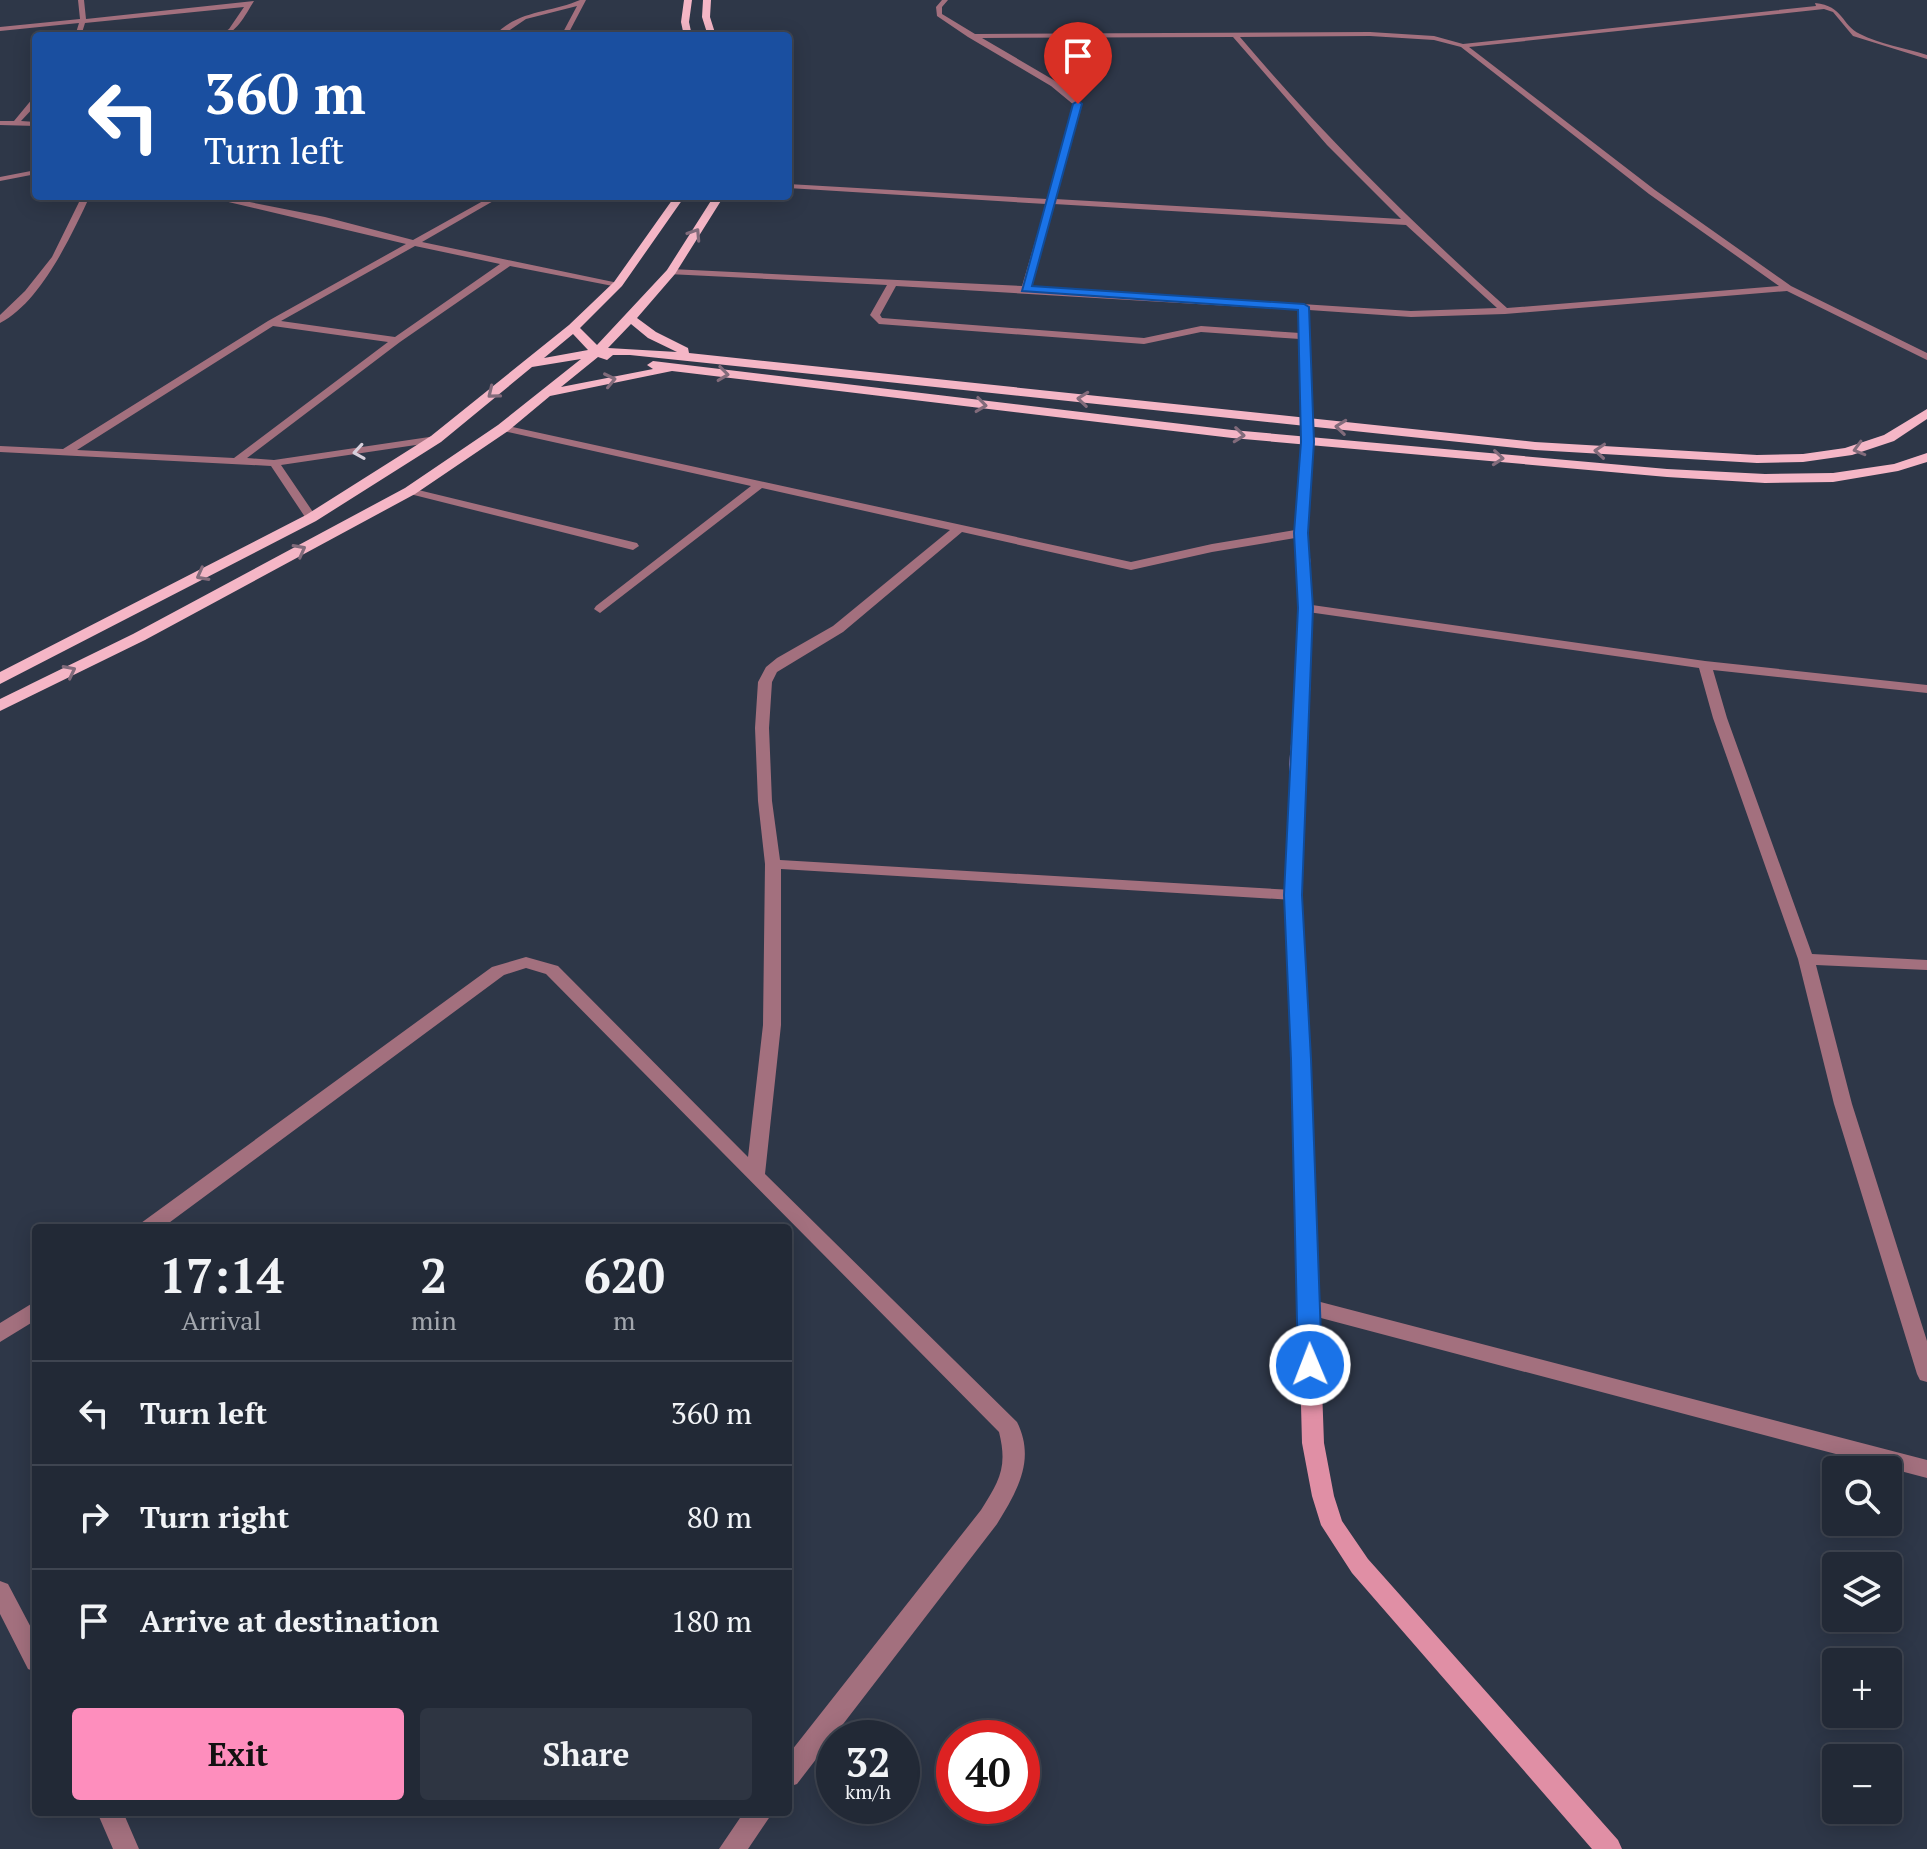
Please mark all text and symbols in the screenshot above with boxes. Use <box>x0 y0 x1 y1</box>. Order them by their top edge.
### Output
pin <box>1044 22 1112 104</box>
icon: arrive <box>1056 34 1100 78</box>
text: 360 m <box>204 56 366 130</box>
icon: left <box>72 64 176 168</box>
text: Turn left <box>204 127 344 174</box>
one-way arrow <box>685 228 700 243</box>
one-way arrow <box>716 365 730 382</box>
one-way arrow <box>603 372 617 389</box>
one-way arrow <box>487 384 502 398</box>
one-way arrow <box>1076 390 1089 407</box>
one-way arrow <box>975 396 988 413</box>
one-way arrow <box>1334 418 1347 435</box>
one-way arrow <box>1233 426 1246 443</box>
one-way arrow <box>1852 440 1866 456</box>
one-way arrow <box>352 443 365 460</box>
one-way arrow <box>1593 443 1606 460</box>
one-way arrow <box>1492 450 1505 467</box>
one-way arrow <box>291 545 306 560</box>
one-way arrow <box>196 566 210 581</box>
one-way arrow <box>61 666 76 681</box>
text: 17:14 <box>159 1243 284 1307</box>
text: 2 <box>420 1243 447 1307</box>
text: 620 <box>584 1243 665 1307</box>
text: Arrival <box>182 1303 261 1337</box>
text: min <box>411 1303 457 1337</box>
text: m <box>613 1303 636 1337</box>
position arrow <box>1268 1323 1352 1407</box>
icon: left <box>72 1391 116 1435</box>
text: Turn left <box>140 1393 267 1433</box>
text: 360 m <box>671 1393 752 1433</box>
map controls <box>1822 1456 1902 1824</box>
button: search <box>1822 1456 1902 1536</box>
icon: right <box>72 1495 116 1539</box>
text: Turn right <box>140 1497 289 1537</box>
text: 80 m <box>687 1497 752 1537</box>
button: layers <box>1822 1552 1902 1632</box>
icon: arrive <box>72 1599 116 1643</box>
text: Arrive at destination <box>140 1601 439 1641</box>
text: 180 m <box>671 1601 752 1641</box>
button: + <box>1822 1648 1902 1728</box>
button: Exit <box>72 1708 404 1800</box>
button: Share <box>420 1708 752 1800</box>
speed limit sign: 40 <box>936 1720 1040 1824</box>
text: 32 <box>845 1735 891 1788</box>
button: − <box>1822 1744 1902 1824</box>
text: km/h <box>845 1778 891 1805</box>

